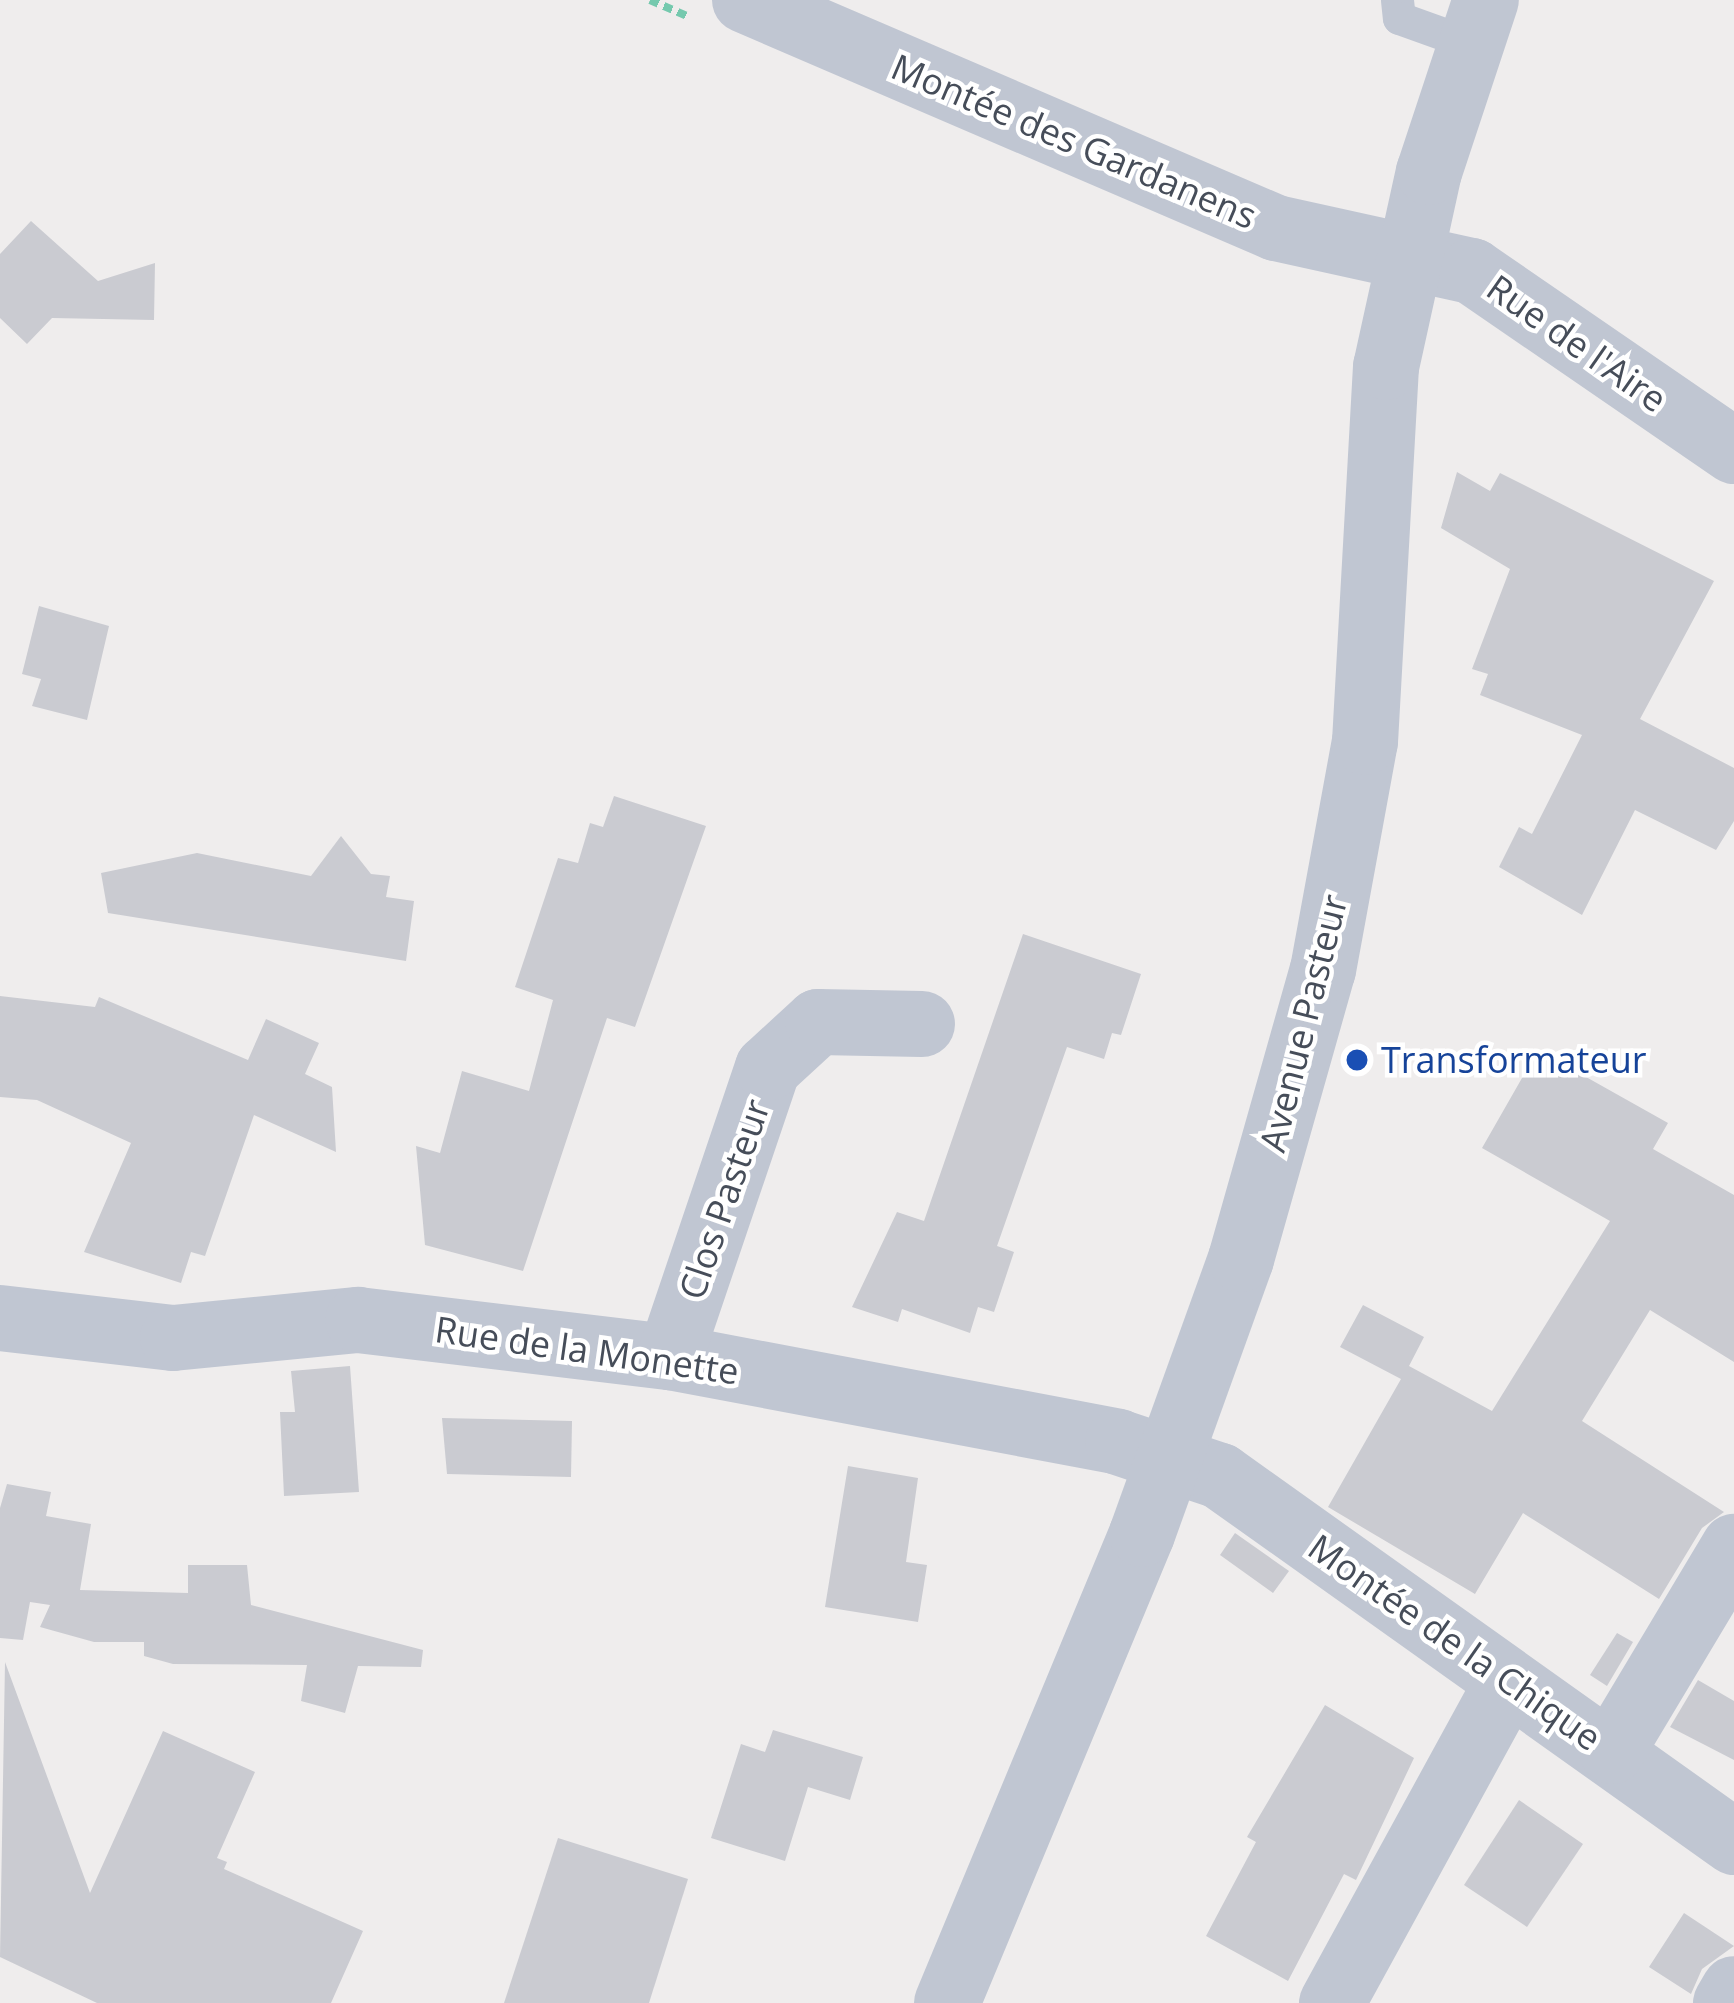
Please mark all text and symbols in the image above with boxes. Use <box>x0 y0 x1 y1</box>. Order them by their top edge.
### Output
street label: Montée des Gardanens <box>885 45 1263 237</box>
street label: Rue de l'Aire <box>1479 265 1675 421</box>
street label: Avenue Pasteur <box>1250 890 1356 1156</box>
place label: Transformateur <box>1381 1038 1646 1082</box>
marker: Transformateur <box>1344 1047 1370 1073</box>
street label: Clos Pasteur <box>670 1093 778 1305</box>
street label: Rue de la Monette <box>432 1307 742 1393</box>
street label: Montée de la Chique <box>1301 1525 1609 1759</box>

